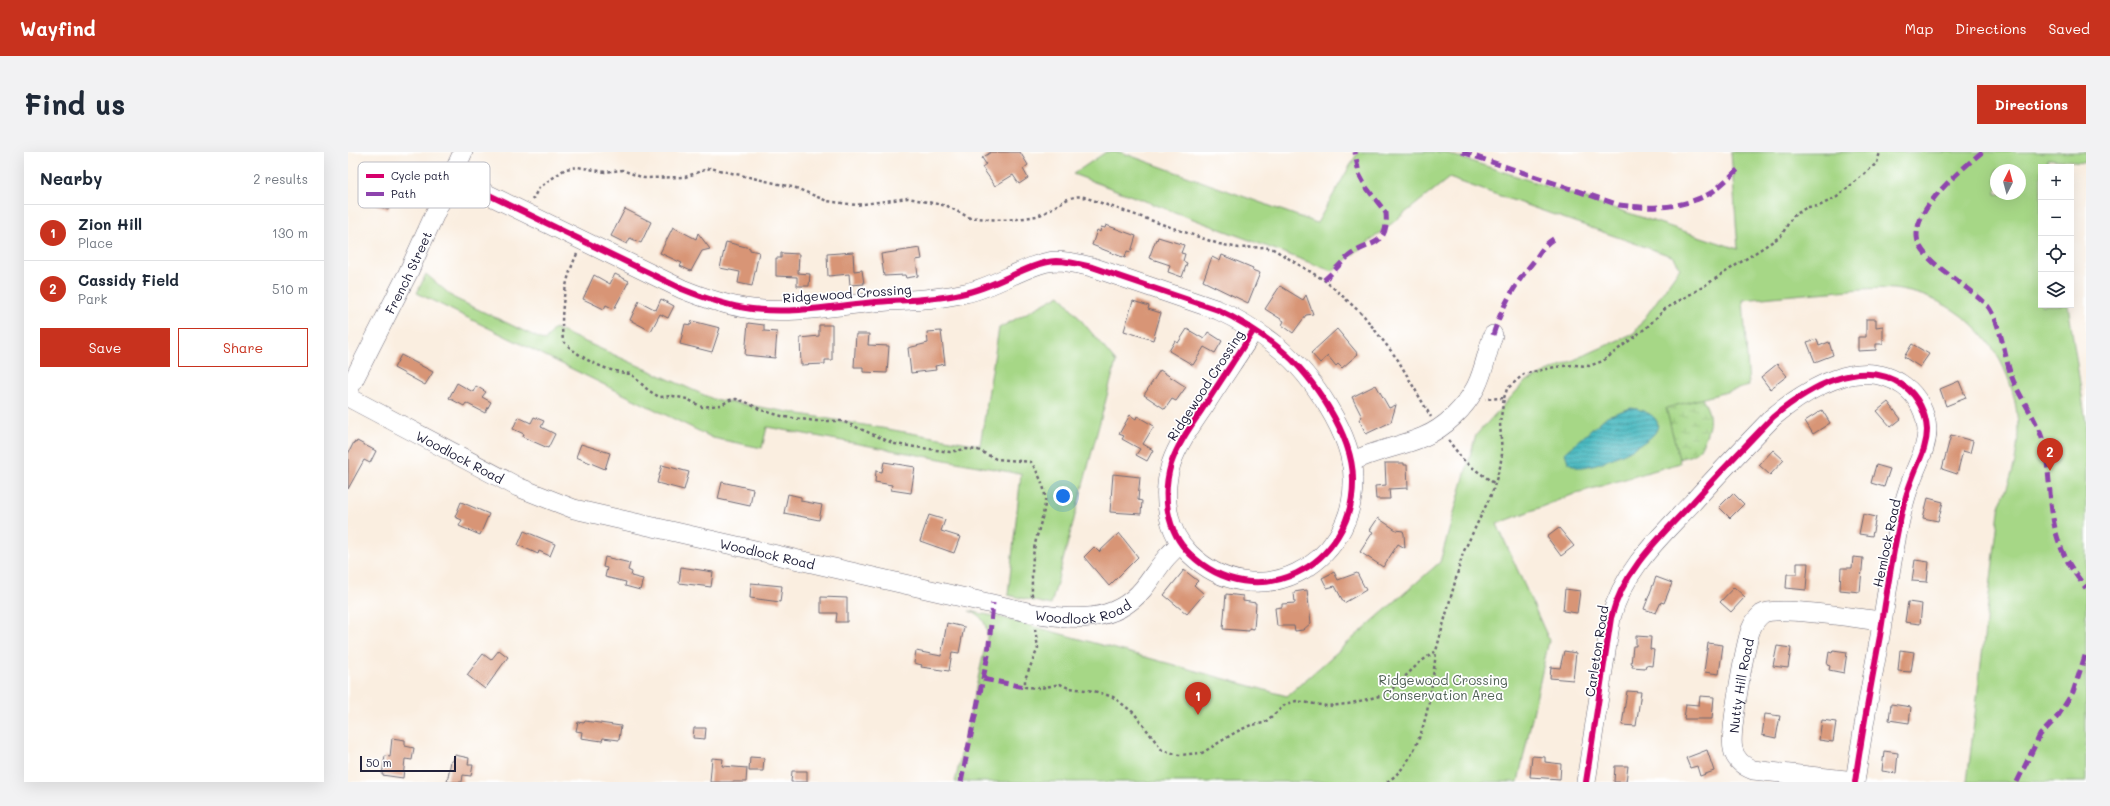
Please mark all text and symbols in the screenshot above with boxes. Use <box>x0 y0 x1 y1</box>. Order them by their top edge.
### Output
text: Wayfind <box>20 16 96 41</box>
text: Map <box>1905 19 1933 38</box>
text: Directions <box>1955 19 2026 38</box>
text: Saved <box>2048 19 2090 38</box>
button: Directions <box>1977 85 2086 124</box>
text: Find us <box>24 86 125 122</box>
legend <box>358 162 490 208</box>
north arrow <box>1990 164 2026 200</box>
map controls <box>2038 164 2074 308</box>
button: + <box>2038 164 2074 200</box>
text: Nearby <box>40 167 102 189</box>
text: Cycle path <box>391 168 449 183</box>
text: 2 results <box>253 170 308 187</box>
text: Path <box>391 186 416 201</box>
button: − <box>2038 200 2074 236</box>
text: Zion Hill <box>78 214 142 234</box>
text: 1 <box>50 224 56 241</box>
text: 130 m <box>272 224 308 241</box>
street label: French Street <box>380 228 435 316</box>
text: Place <box>78 234 113 251</box>
button: locate <box>2038 236 2074 272</box>
text: Cassidy Field <box>78 270 179 290</box>
button: layers <box>2038 272 2074 308</box>
text: 2 <box>49 280 57 297</box>
text: 510 m <box>272 280 308 297</box>
street label: Ridgewood Crossing <box>782 280 912 306</box>
text: Park <box>78 290 107 307</box>
street label: Ridgewood Crossing <box>1163 326 1247 444</box>
button: Save <box>40 328 170 367</box>
button: Share <box>178 328 308 367</box>
street label: Woodlock Road <box>413 426 507 487</box>
pin: 2 <box>2037 438 2063 471</box>
your location <box>1053 486 1073 506</box>
street label: Hemlock Road <box>1868 497 1904 589</box>
street label: Woodlock Road <box>718 534 817 572</box>
street label: Woodlock Road <box>1034 595 1134 626</box>
street label: Carleton Road <box>1580 604 1612 698</box>
street label: Nutty Hill Road <box>1724 636 1757 734</box>
park label: Ridgewood Crossing Conservation Area <box>1379 671 1507 703</box>
pin: 1 <box>1185 682 1211 715</box>
scale bar <box>360 754 456 773</box>
text: 50 m <box>366 755 392 770</box>

